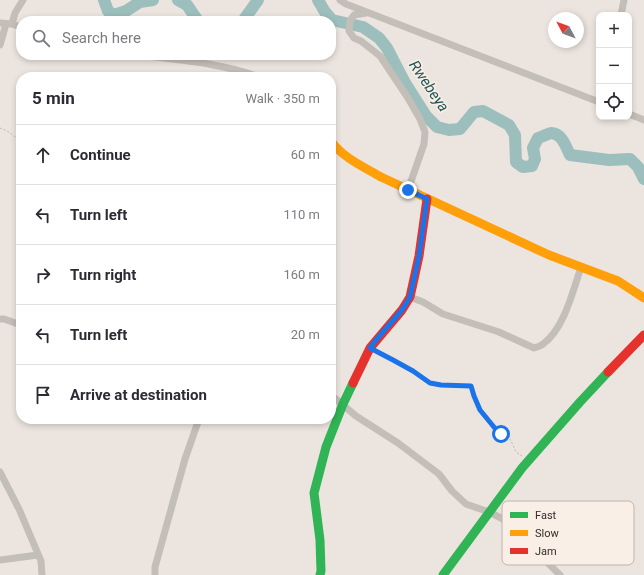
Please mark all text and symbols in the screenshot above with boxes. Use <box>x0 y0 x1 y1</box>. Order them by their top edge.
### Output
north arrow <box>548 12 584 48</box>
map controls <box>596 12 632 120</box>
button: + <box>596 12 632 48</box>
search box <box>16 16 336 60</box>
icon: search <box>30 27 52 49</box>
text: Search here <box>62 29 141 47</box>
button: − <box>596 48 632 84</box>
water label: Rwebeya <box>405 57 453 115</box>
button: locate <box>596 84 632 120</box>
text: 5 min <box>32 88 75 108</box>
text: Walk · 350 m <box>245 91 320 106</box>
icon: ahead <box>32 144 54 166</box>
text: Continue <box>70 146 131 164</box>
text: 60 m <box>291 147 320 162</box>
route end <box>399 181 417 199</box>
icon: left <box>32 204 54 226</box>
text: Turn left <box>70 206 127 224</box>
text: 110 m <box>283 207 320 222</box>
icon: right <box>32 264 54 286</box>
text: Turn right <box>70 266 136 284</box>
text: 160 m <box>283 267 320 282</box>
icon: left <box>32 324 54 346</box>
text: Turn left <box>70 326 127 344</box>
text: 20 m <box>291 327 320 342</box>
icon: arrive <box>32 384 54 406</box>
text: Arrive at destination <box>70 386 207 404</box>
route start <box>492 425 510 443</box>
legend <box>502 501 634 565</box>
text: Fast <box>535 509 557 522</box>
text: Slow <box>535 527 559 540</box>
text: Jam <box>535 545 557 558</box>

